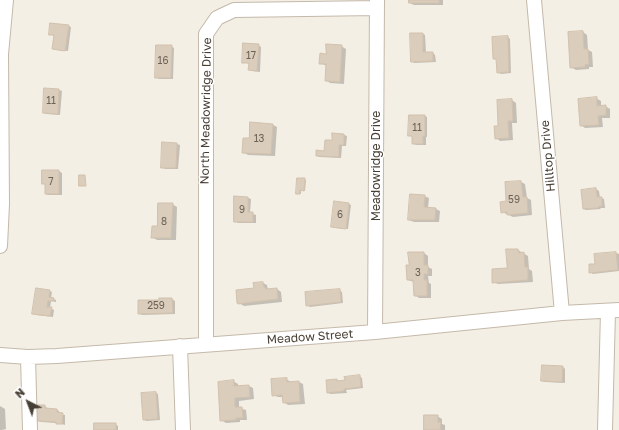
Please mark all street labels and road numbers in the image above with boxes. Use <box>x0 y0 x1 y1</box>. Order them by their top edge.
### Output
street label: North Meadowridge Drive <box>198 37 214 185</box>
street label: Meadowridge Drive <box>369 111 383 221</box>
street label: Hilltop Drive <box>538 120 558 192</box>
street label: Meadow Street <box>266 327 354 347</box>

